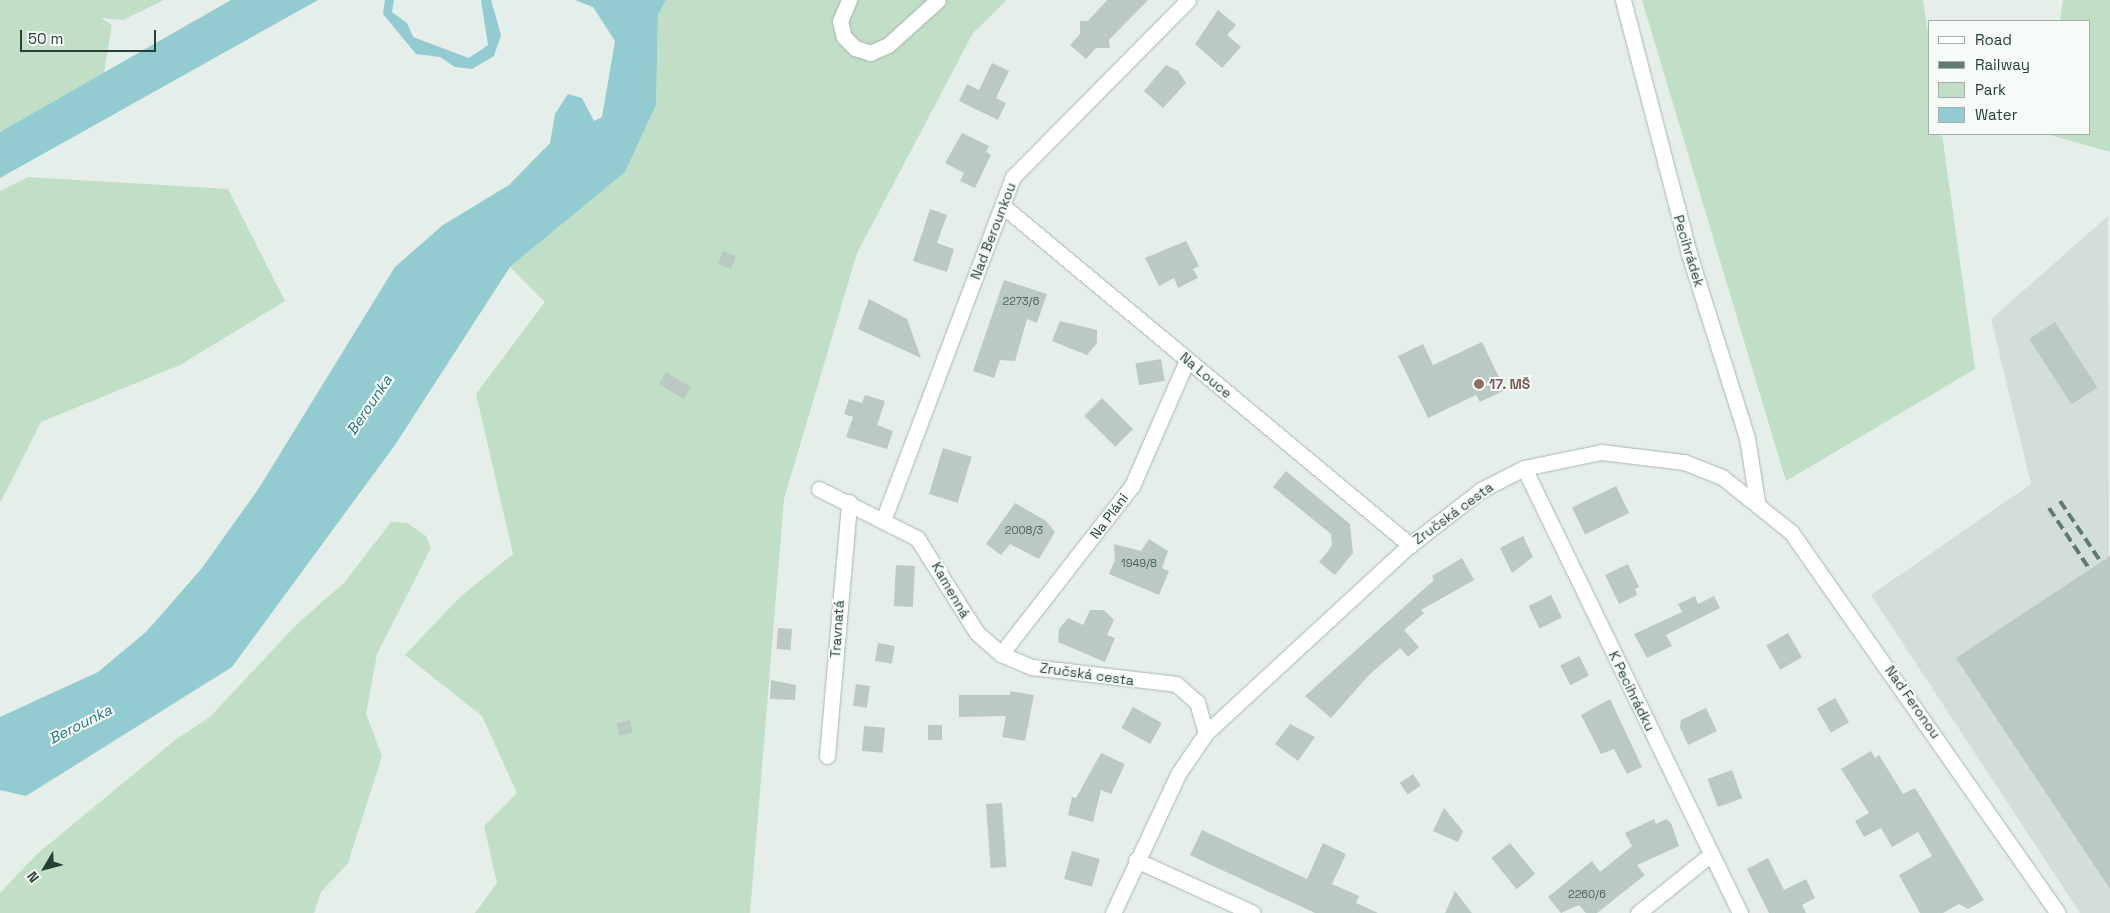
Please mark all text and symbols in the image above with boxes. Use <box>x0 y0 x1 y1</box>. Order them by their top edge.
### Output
scale bar <box>22 20 159 52</box>
legend <box>1928 20 2090 135</box>
text: 50 m <box>28 29 63 48</box>
text: Road <box>1975 30 2012 49</box>
text: Railway <box>1975 55 2030 74</box>
text: Park <box>1975 80 2006 99</box>
text: Water <box>1975 105 2017 124</box>
street label: Nad Berounkou <box>967 180 1019 282</box>
street label: Pecihrádek <box>1670 213 1708 289</box>
house number: 2273/6 <box>1003 294 1039 308</box>
street label: Na Louce <box>1177 349 1235 401</box>
water label: Berounka <box>342 372 396 438</box>
place label: 17. MŠ <box>1489 376 1531 392</box>
marker: 17. MŠ <box>1473 378 1485 390</box>
street label: Zručská cesta <box>1410 478 1496 548</box>
street label: Na Pláni <box>1086 490 1132 542</box>
house number: 2008/3 <box>1005 523 1043 537</box>
house number: 1949/8 <box>1121 556 1157 570</box>
street label: Kamenná <box>928 559 974 621</box>
street label: Travnatá <box>827 599 847 659</box>
street label: K Pecihrádku <box>1605 648 1659 734</box>
street label: Zručská cesta <box>1039 659 1135 689</box>
street label: Nad Feronou <box>1882 662 1944 742</box>
water label: Berounka <box>45 700 115 748</box>
north arrow <box>20 843 70 893</box>
text: N <box>23 868 43 886</box>
house number: 2260/6 <box>1568 887 1606 901</box>

